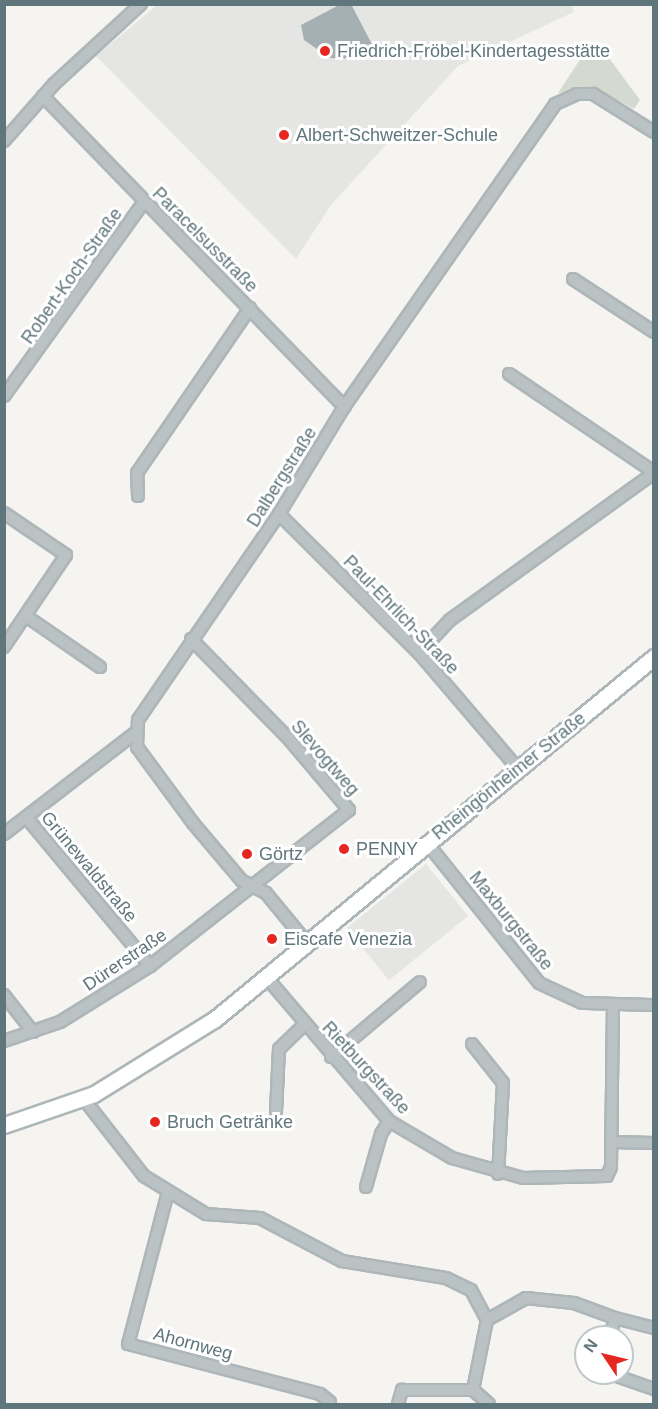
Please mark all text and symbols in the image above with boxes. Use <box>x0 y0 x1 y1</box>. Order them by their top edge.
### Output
place label: Friedrich-Fröbel-Kindertagesstätte <box>337 40 610 62</box>
marker: Friedrich-Fröbel-Kindertagesstätte <box>318 44 332 58</box>
place label: Albert-Schweitzer-Schule <box>296 124 498 146</box>
marker: Albert-Schweitzer-Schule <box>277 128 291 142</box>
street label: Paracelsusstraße <box>148 183 262 297</box>
street label: Robert-Koch-Straße <box>17 204 127 348</box>
street label: Dalbergstraße <box>243 423 321 531</box>
street label: Paul-Ehrlich-Straße <box>339 551 463 679</box>
street label: Rheingönheimer Straße <box>428 707 590 845</box>
street label: Slevogtweg <box>286 716 364 800</box>
street label: Grünewaldstraße <box>36 807 142 927</box>
place label: PENNY <box>356 838 418 860</box>
marker: PENNY <box>337 842 351 856</box>
place label: Görtz <box>259 843 303 865</box>
marker: Görtz <box>240 847 254 861</box>
street label: Maxburgstraße <box>465 867 557 975</box>
street label: Dürerstraße <box>79 924 171 996</box>
place label: Eiscafe Venezia <box>284 928 412 950</box>
marker: Eiscafe Venezia <box>265 932 279 946</box>
street label: Rietburgstraße <box>318 1017 414 1119</box>
place label: Bruch Getränke <box>167 1111 293 1133</box>
marker: Bruch Getränke <box>148 1115 162 1129</box>
street label: Ahornweg <box>151 1323 235 1365</box>
north arrow <box>574 1325 634 1385</box>
text: N <box>580 1336 601 1355</box>

